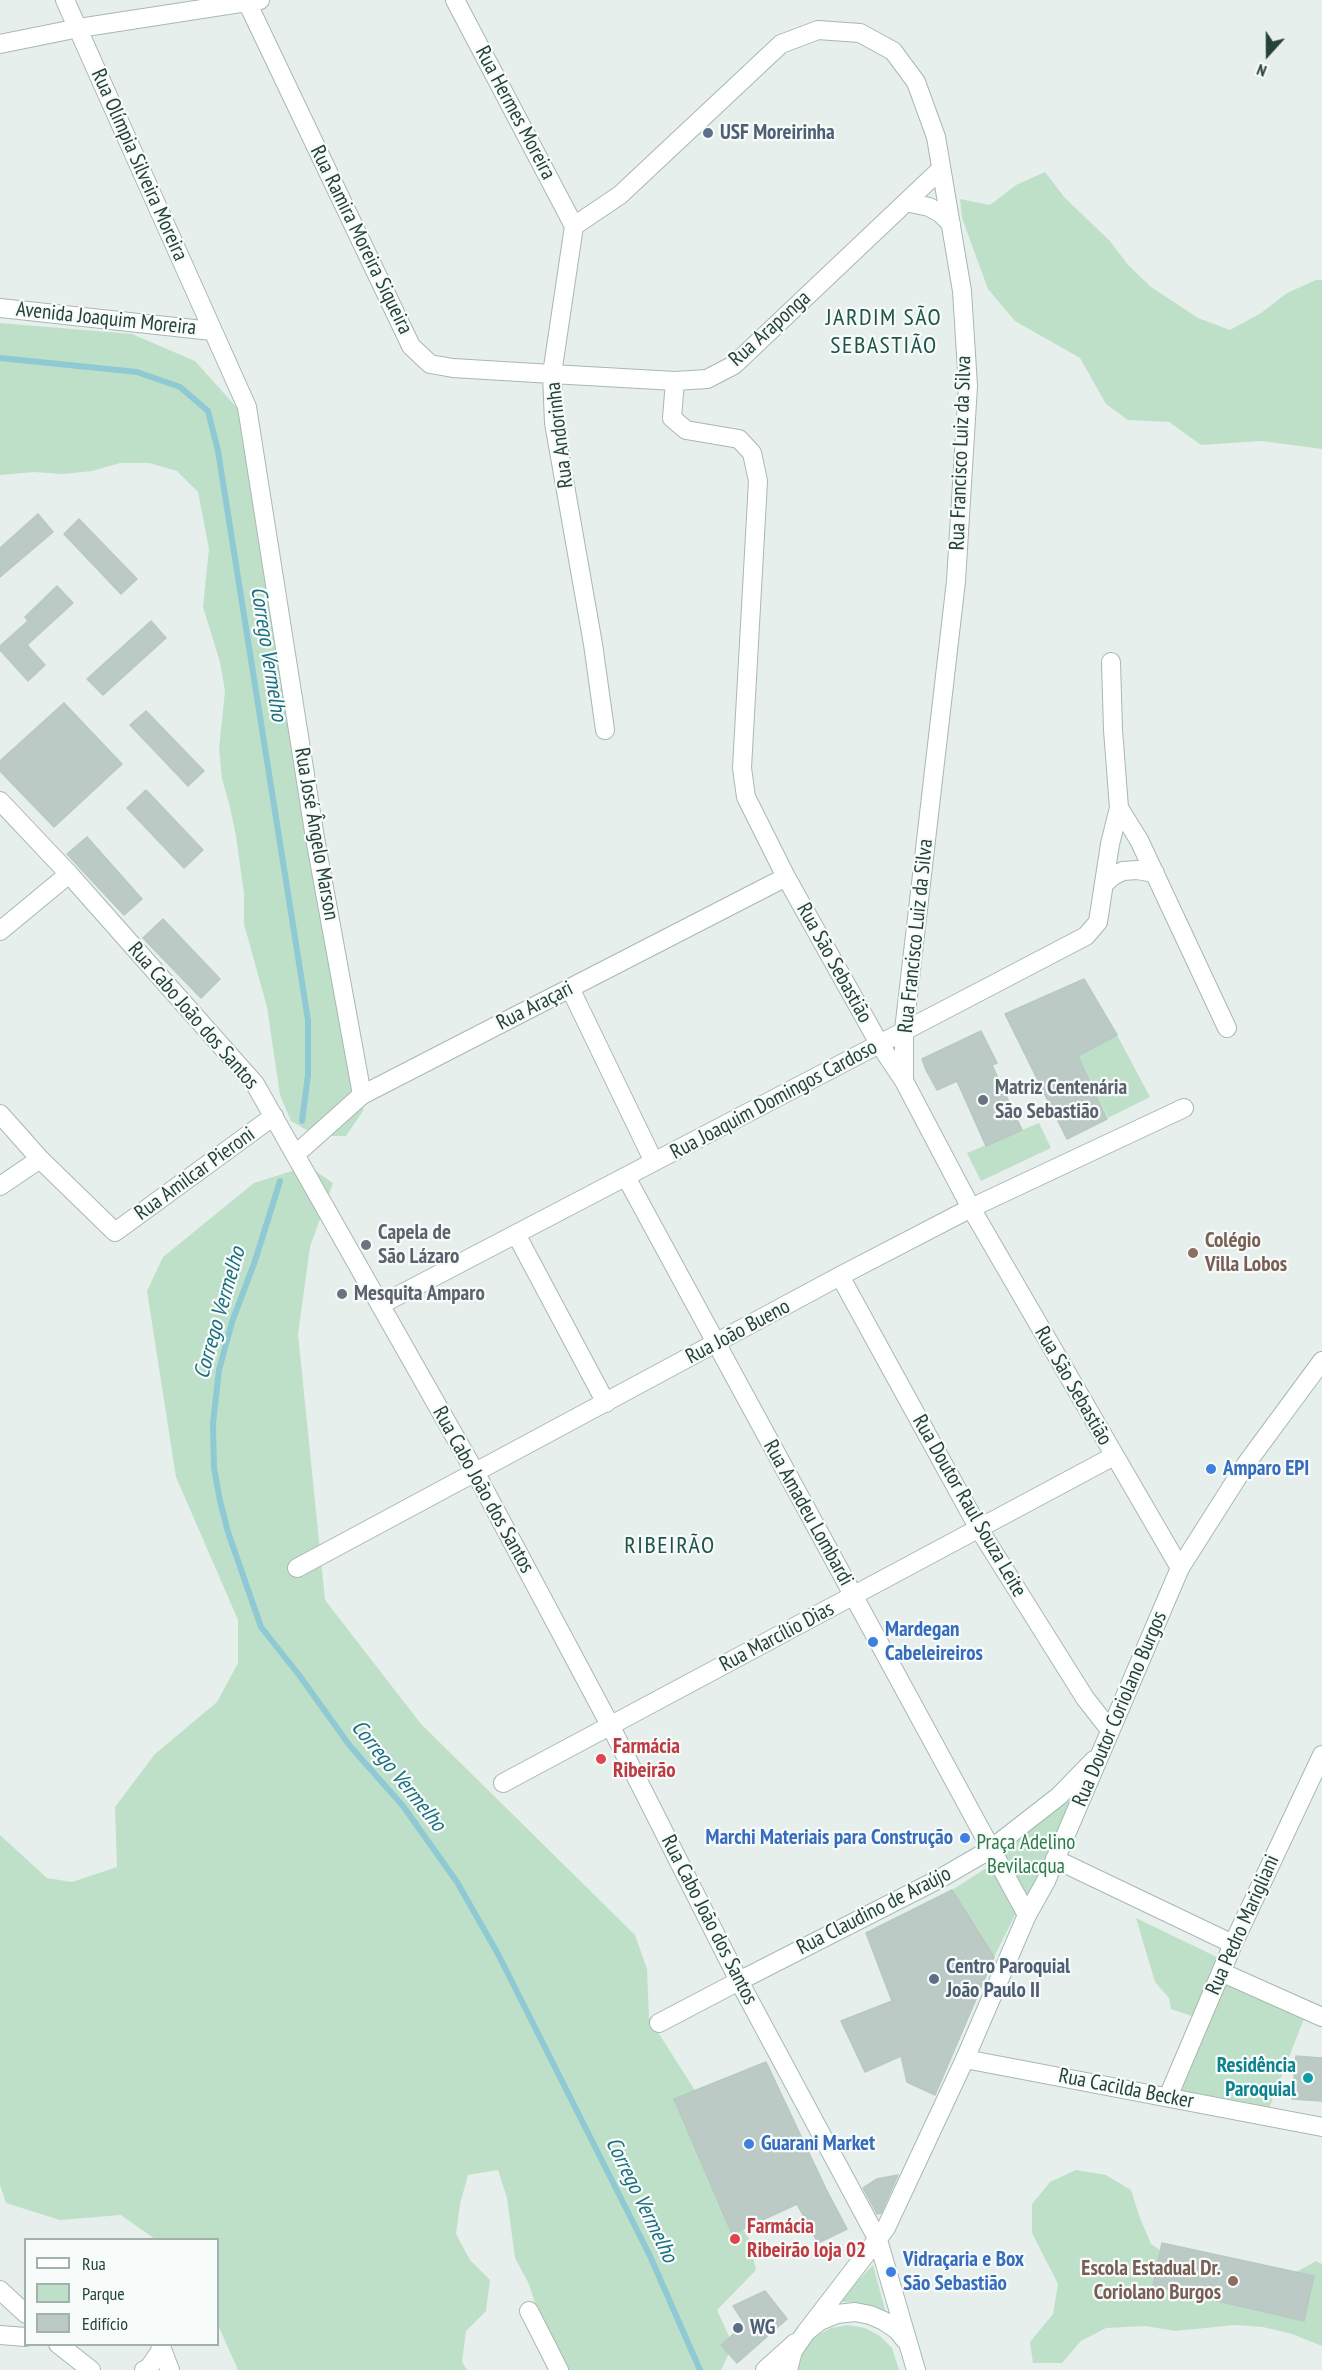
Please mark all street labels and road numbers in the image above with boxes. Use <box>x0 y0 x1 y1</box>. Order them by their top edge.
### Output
street label: Rua Hermes Moreira <box>469 42 561 184</box>
street label: Rua Olímpia Silveira Moreira <box>85 65 193 265</box>
street label: Rua Ramira Moreira Siqueira <box>304 142 418 338</box>
street label: Rua Araponga <box>724 286 816 372</box>
street label: Avenida Joaquim Moreira <box>15 297 197 341</box>
street label: Rua Francisco Luiz da Silva <box>945 355 977 551</box>
street label: Rua Andorinha <box>541 381 579 489</box>
street label: Rua José Ângelo Marson <box>288 746 344 922</box>
street label: Rua Francisco Luiz da Silva <box>893 838 939 1034</box>
street label: Rua São Sebastião <box>791 899 877 1027</box>
street label: Rua Cabo João dos Santos <box>122 937 264 1095</box>
street label: Rua Araçari <box>493 976 577 1036</box>
street label: Rua Joaquim Domingos Cardoso <box>666 1035 882 1165</box>
street label: Rua Amilcar Pieroni <box>130 1122 260 1226</box>
street label: Rua João Bueno <box>682 1294 794 1370</box>
street label: Rua São Sebastião <box>1029 1322 1117 1450</box>
street label: Rua Cabo João dos Santos <box>427 1402 539 1578</box>
street label: Rua Doutor Raul Souza Leite <box>907 1411 1031 1601</box>
street label: Rua Amadeu Lombardi <box>758 1436 858 1590</box>
street label: Rua Marcílio Dias <box>716 1596 838 1678</box>
street label: Rua Doutor Coriolano Burgos <box>1067 1608 1173 1810</box>
street label: Rua Cabo João dos Santos <box>655 1831 763 2009</box>
street label: Rua Pedro Marigliani <box>1201 1851 1285 1999</box>
street label: Rua Claudino de Araújo <box>793 1861 955 1961</box>
street label: Rua Cacilda Becker <box>1056 2064 1196 2114</box>

